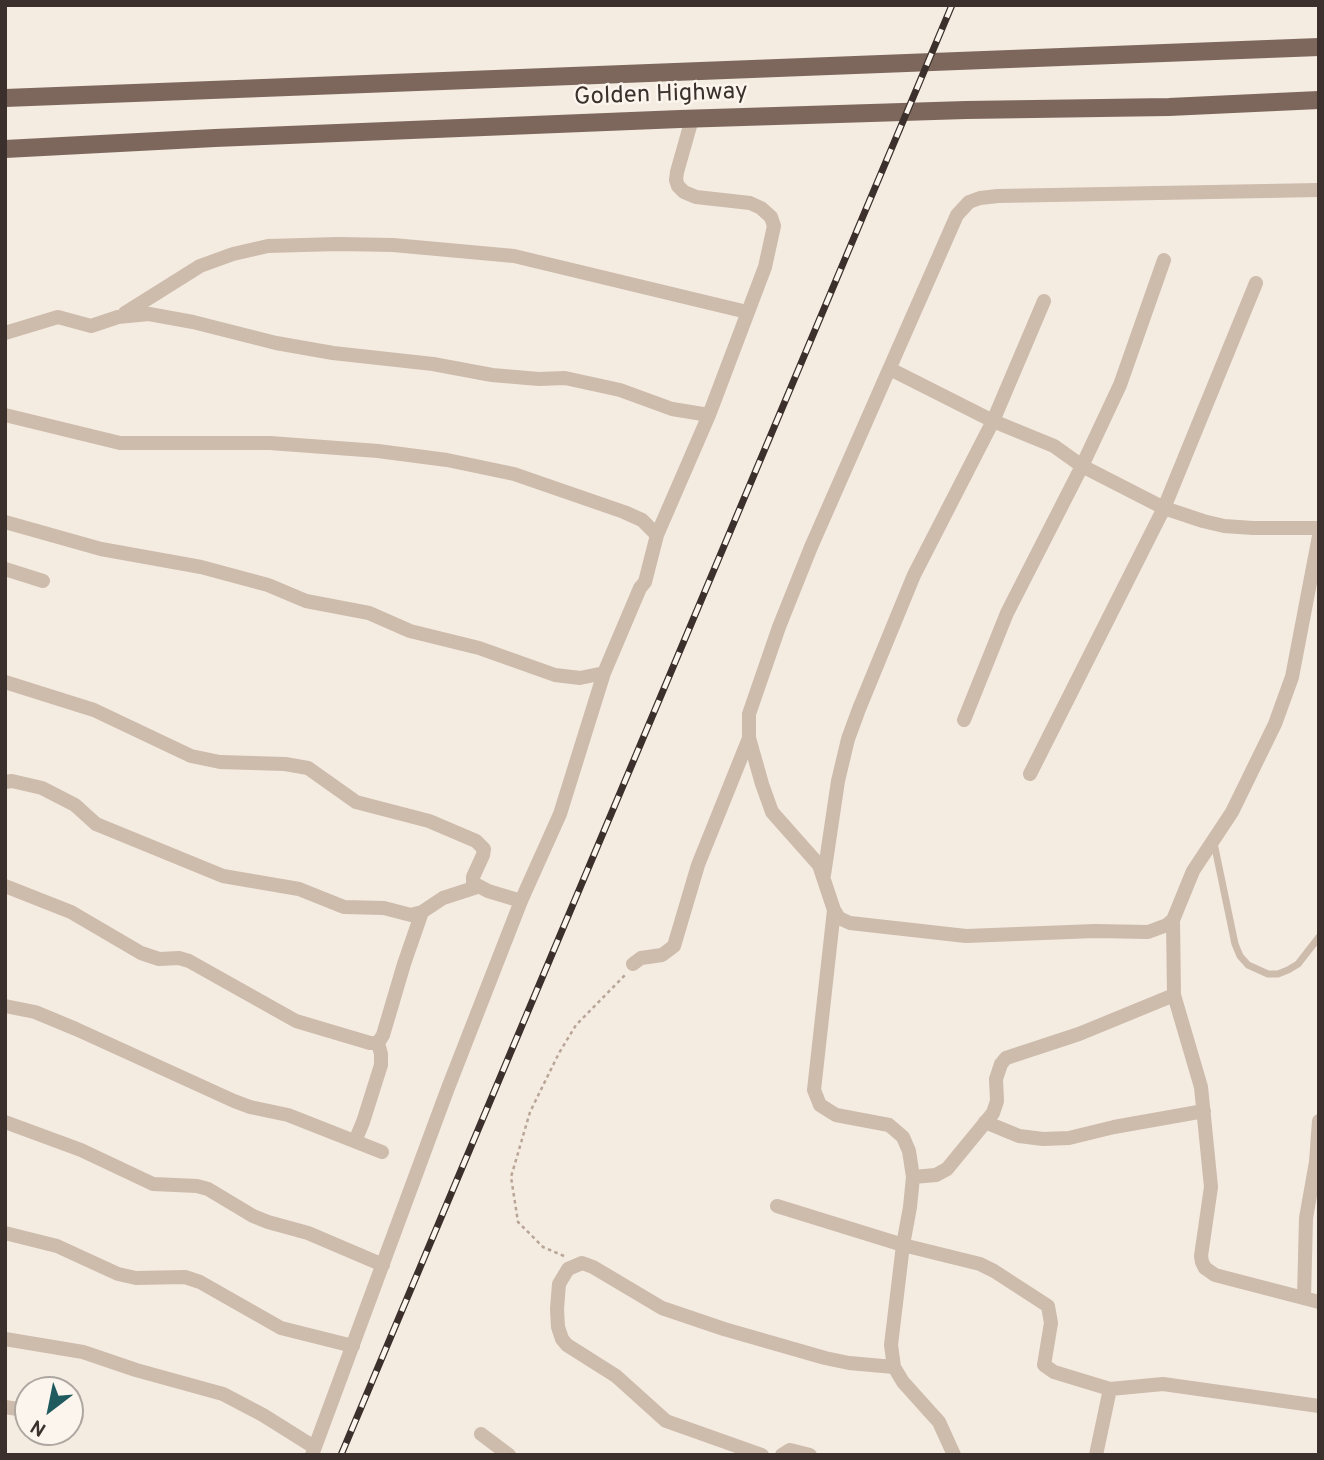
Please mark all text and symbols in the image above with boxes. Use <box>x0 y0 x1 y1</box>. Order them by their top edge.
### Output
street label: Golden Highway <box>574 79 748 113</box>
north arrow <box>14 1376 84 1446</box>
text: N <box>27 1413 51 1441</box>

